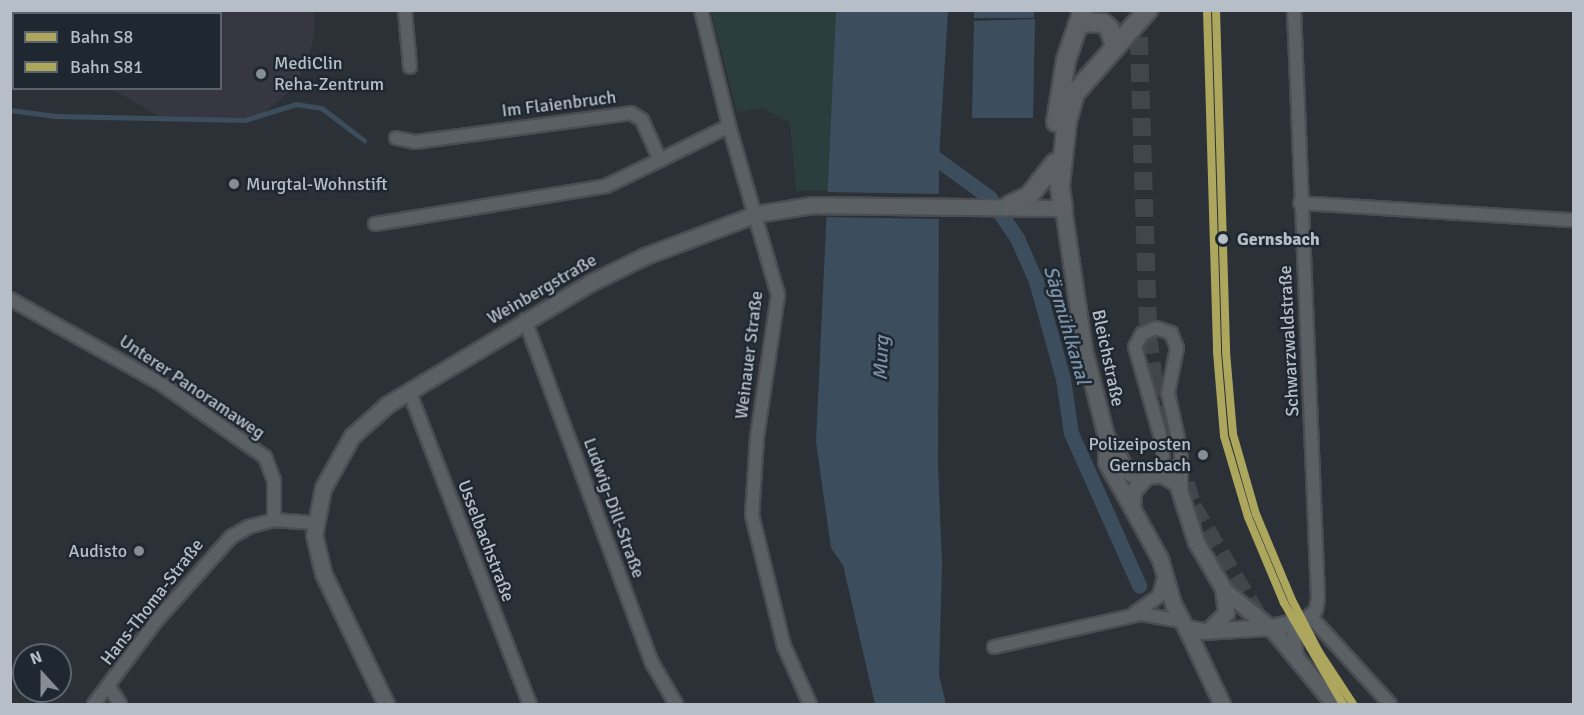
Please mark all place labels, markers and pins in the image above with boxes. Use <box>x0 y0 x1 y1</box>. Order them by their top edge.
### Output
place label: MediClin Reha-Zentrum <box>274 53 384 96</box>
marker: MediClin Reha-Zentrum <box>252 65 270 83</box>
place label: Murgtal-Wohnstift <box>246 173 388 195</box>
marker: Murgtal-Wohnstift <box>227 177 241 191</box>
place label: Gernsbach <box>1237 228 1320 250</box>
marker: Gernsbach <box>1214 230 1232 248</box>
place label: Polizeiposten Gernsbach <box>1088 434 1191 476</box>
marker: Polizeiposten Gernsbach <box>1196 448 1210 462</box>
place label: Audisto <box>69 540 127 562</box>
marker: Audisto <box>132 544 146 558</box>

